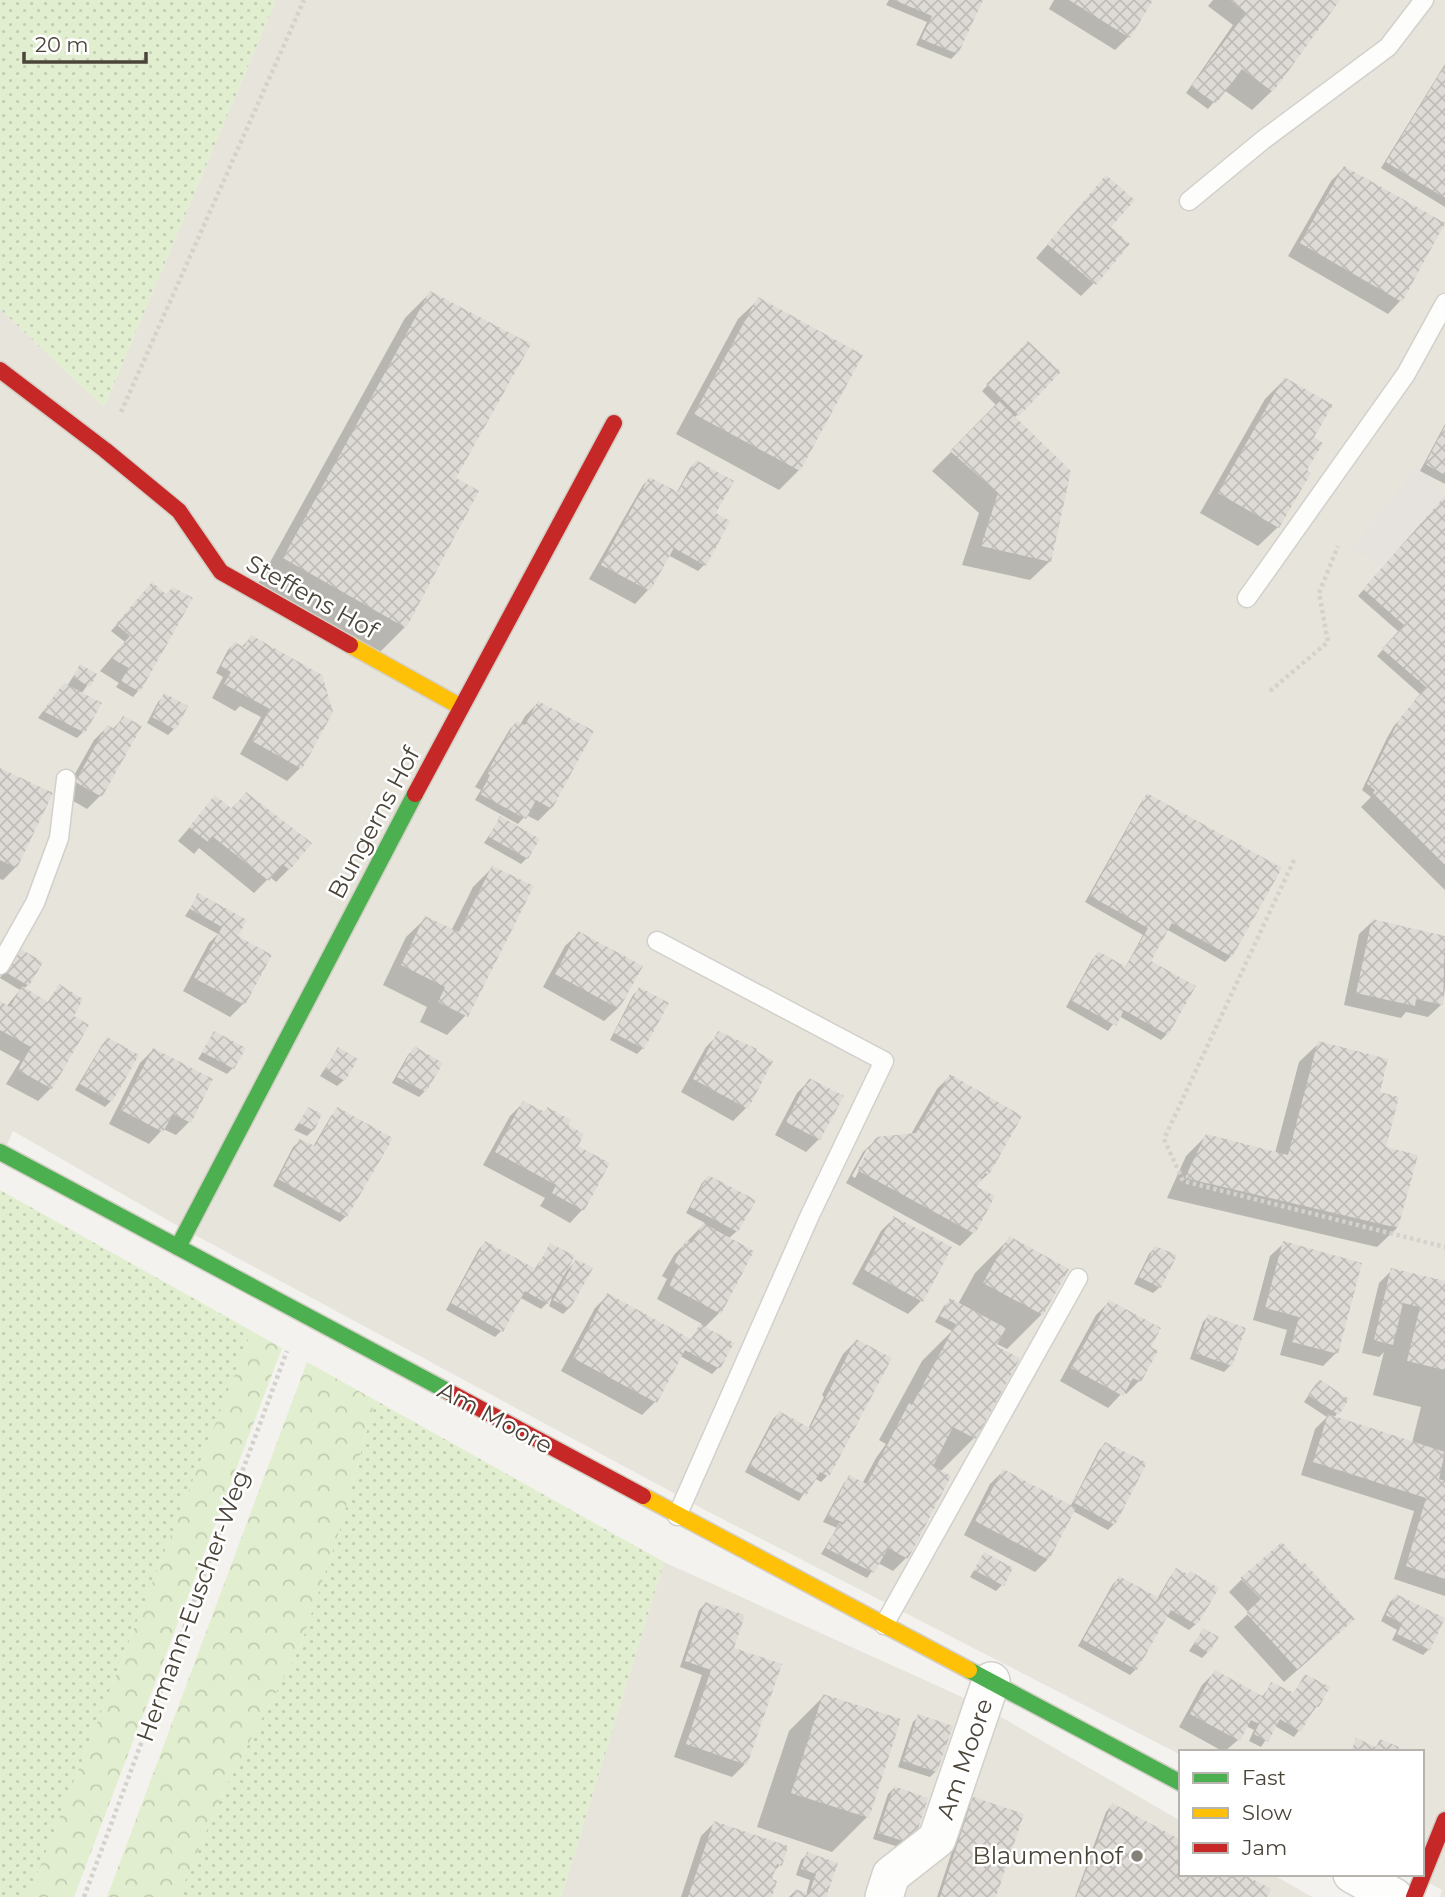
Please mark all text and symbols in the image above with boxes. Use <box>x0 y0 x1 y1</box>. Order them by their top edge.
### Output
scale bar <box>24 21 147 65</box>
text: 20 m <box>35 32 89 57</box>
street label: Steffens Hof <box>241 548 384 645</box>
street label: Bungerns Hof <box>321 741 426 904</box>
street label: Am Moore <box>433 1375 558 1460</box>
street label: Hermann-Euscher-Weg <box>130 1466 255 1746</box>
street label: Am Moore <box>930 1695 999 1823</box>
legend <box>1179 1750 1424 1876</box>
text: Fast <box>1242 1765 1286 1790</box>
text: Slow <box>1242 1800 1292 1825</box>
text: Jam <box>1241 1835 1287 1860</box>
place label: Blaumenhof <box>973 1841 1124 1870</box>
marker: Blaumenhof <box>1129 1848 1145 1864</box>

